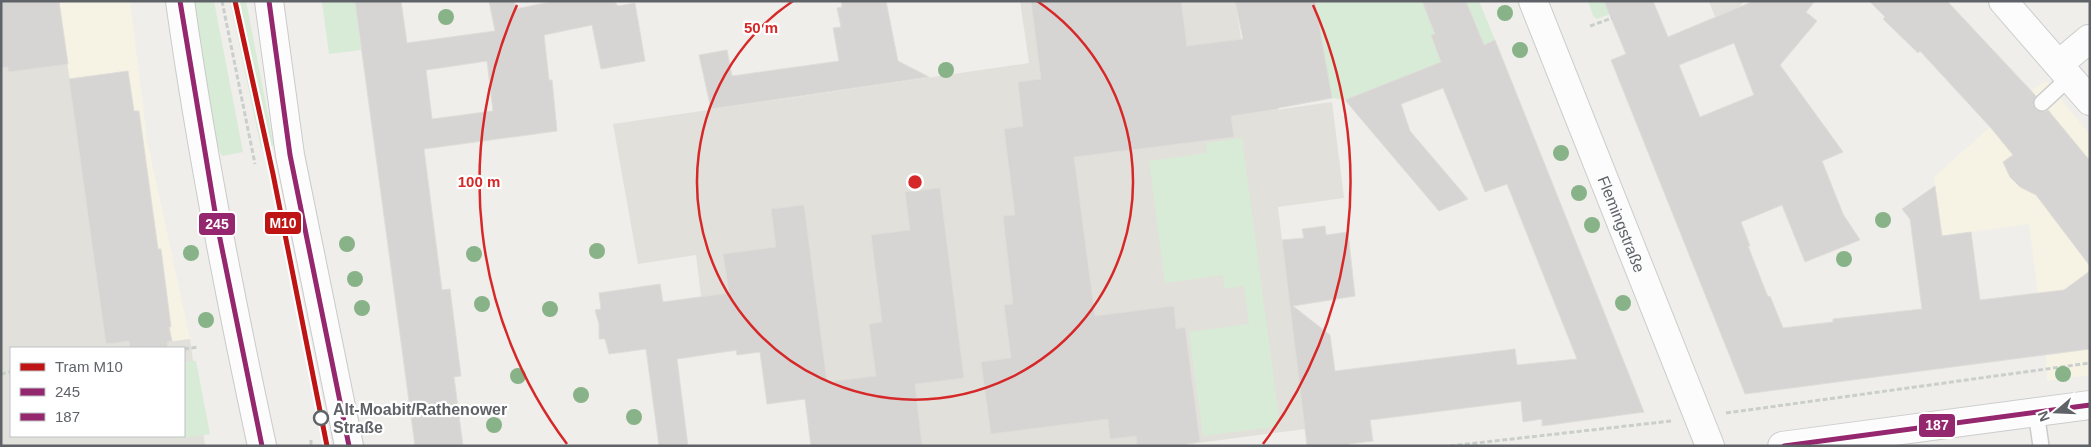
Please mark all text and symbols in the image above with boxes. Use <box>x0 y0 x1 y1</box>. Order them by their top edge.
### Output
text: 50 m <box>744 19 778 36</box>
text: 100 m <box>458 173 500 190</box>
centre of rings <box>906 173 924 191</box>
street label: Flemingstraße <box>1595 173 1649 275</box>
line badge: M10 <box>264 211 302 235</box>
line badge: 245 <box>198 212 236 236</box>
text: M10 <box>269 215 297 231</box>
text: 245 <box>205 216 229 232</box>
legend <box>10 347 185 437</box>
text: Tram M10 <box>55 358 123 375</box>
text: 245 <box>55 383 80 400</box>
north arrow <box>2031 387 2081 437</box>
place label: Alt-Moabit/Rathenower Straße <box>333 401 507 436</box>
text: 187 <box>55 408 80 425</box>
text: N <box>2034 409 2053 424</box>
marker: Alt-Moabit/Rathenower Straße <box>313 410 329 426</box>
line badge: 187 <box>1918 413 1956 438</box>
text: 187 <box>1925 417 1949 433</box>

